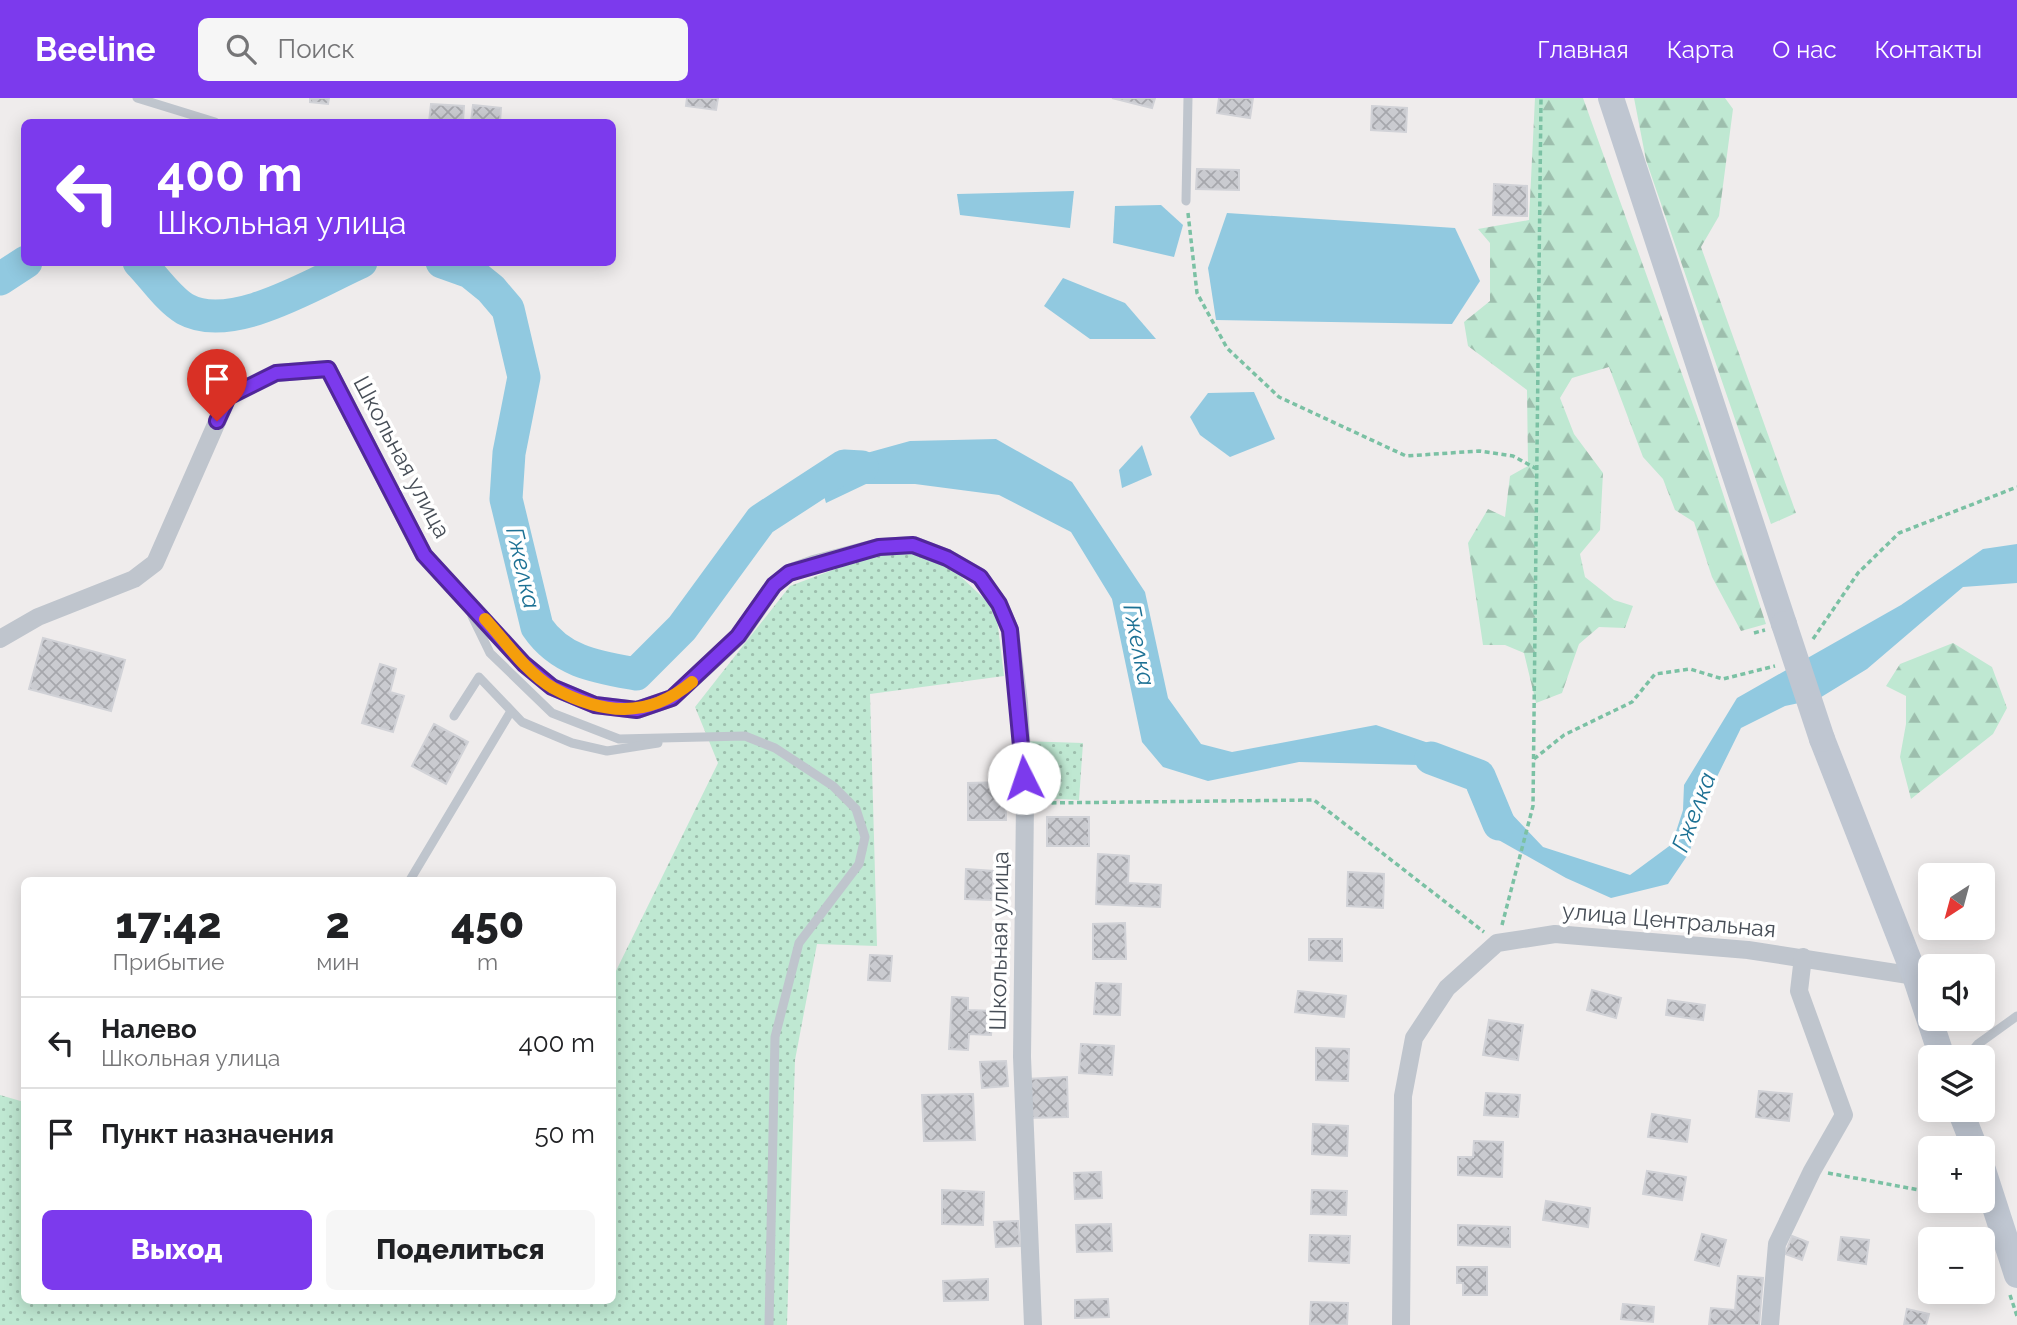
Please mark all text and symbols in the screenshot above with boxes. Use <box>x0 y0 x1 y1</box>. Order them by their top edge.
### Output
search box <box>198 18 688 81</box>
text: Beeline <box>35 30 156 69</box>
icon: search <box>222 30 260 68</box>
text: Поиск <box>278 34 355 64</box>
text: Главная <box>1537 35 1629 64</box>
text: Карта <box>1667 35 1734 64</box>
text: О нас <box>1772 35 1837 64</box>
text: Контакты <box>1875 35 1982 64</box>
text: 400 m <box>157 145 303 202</box>
icon: left <box>42 147 133 238</box>
text: Школьная улица <box>157 204 407 241</box>
pin <box>187 349 247 421</box>
icon: arrive <box>198 360 236 398</box>
street label: Школьная улица <box>348 371 456 542</box>
water label: Гжелка <box>500 524 547 611</box>
water label: Гжелка <box>1117 602 1162 688</box>
position arrow <box>987 741 1061 815</box>
water label: Гжелка <box>1665 768 1722 856</box>
street label: Школьная улица <box>983 851 1014 1031</box>
north arrow <box>1918 863 1995 940</box>
map controls <box>1918 863 1995 1304</box>
street label: улица Центральная <box>1561 897 1777 942</box>
text: 17:42 <box>116 899 222 948</box>
text: 2 <box>326 899 350 948</box>
text: 450 <box>451 899 524 948</box>
text: Прибытие <box>113 948 225 975</box>
text: мин <box>316 948 359 975</box>
text: m <box>477 948 498 975</box>
button: sound <box>1918 954 1995 1031</box>
text: Налево <box>101 1014 197 1044</box>
icon: left <box>42 1024 80 1062</box>
text: 400 m <box>518 1028 595 1058</box>
text: Школьная улица <box>101 1044 280 1071</box>
button: layers <box>1918 1045 1995 1122</box>
icon: arrive <box>42 1115 80 1153</box>
text: Пункт назначения <box>101 1119 334 1149</box>
text: 50 m <box>534 1119 595 1149</box>
button: + <box>1918 1136 1995 1213</box>
button: Выход <box>42 1210 312 1290</box>
button: Поделиться <box>326 1210 595 1290</box>
button: − <box>1918 1227 1995 1304</box>

